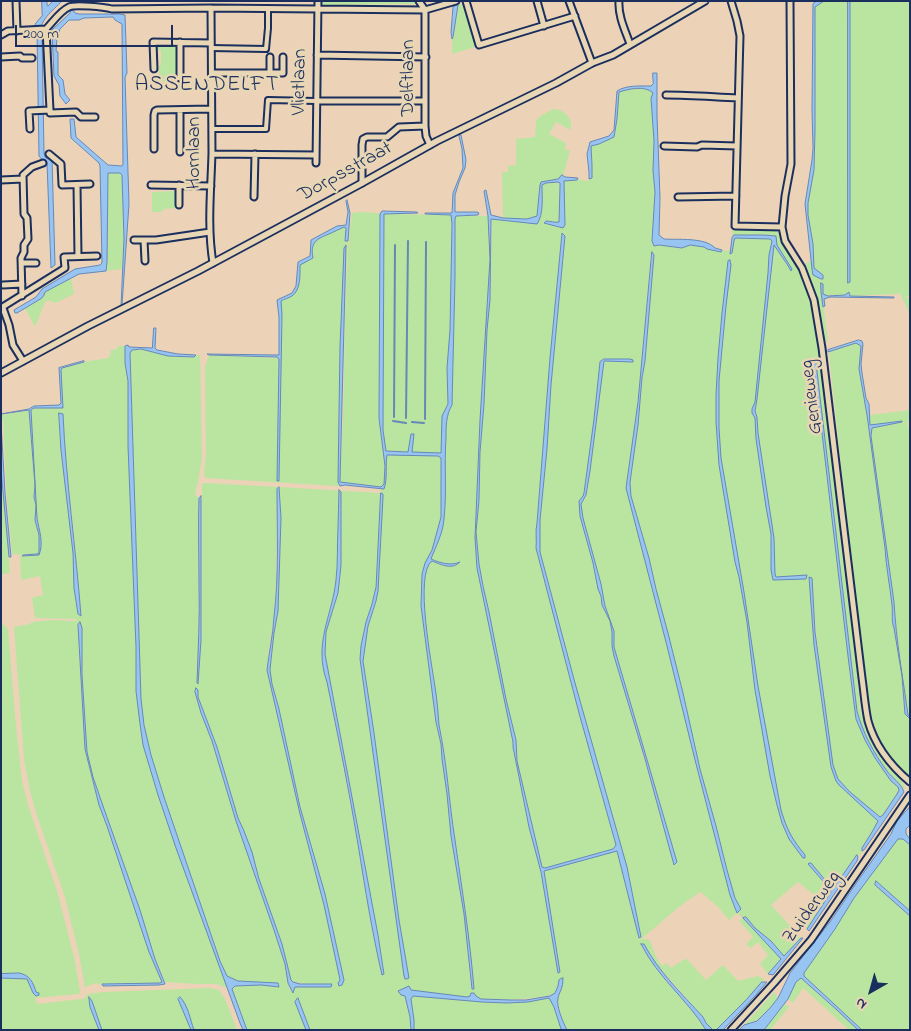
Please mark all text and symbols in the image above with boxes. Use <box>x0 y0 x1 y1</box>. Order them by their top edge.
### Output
scale bar <box>18 15 175 47</box>
text: 200 m <box>23 23 59 45</box>
street label: Delftlaan <box>398 39 422 117</box>
street label: Vlietlaan <box>288 48 314 116</box>
district label: ASSENDELFT <box>134 73 280 99</box>
street label: Hornlaan <box>184 117 208 189</box>
street label: Dorpsstraat <box>295 137 397 209</box>
street label: Genieweg <box>797 358 829 436</box>
street label: Zuiderweg <box>779 867 847 949</box>
north arrow <box>846 966 896 1016</box>
text: N <box>851 992 872 1014</box>

